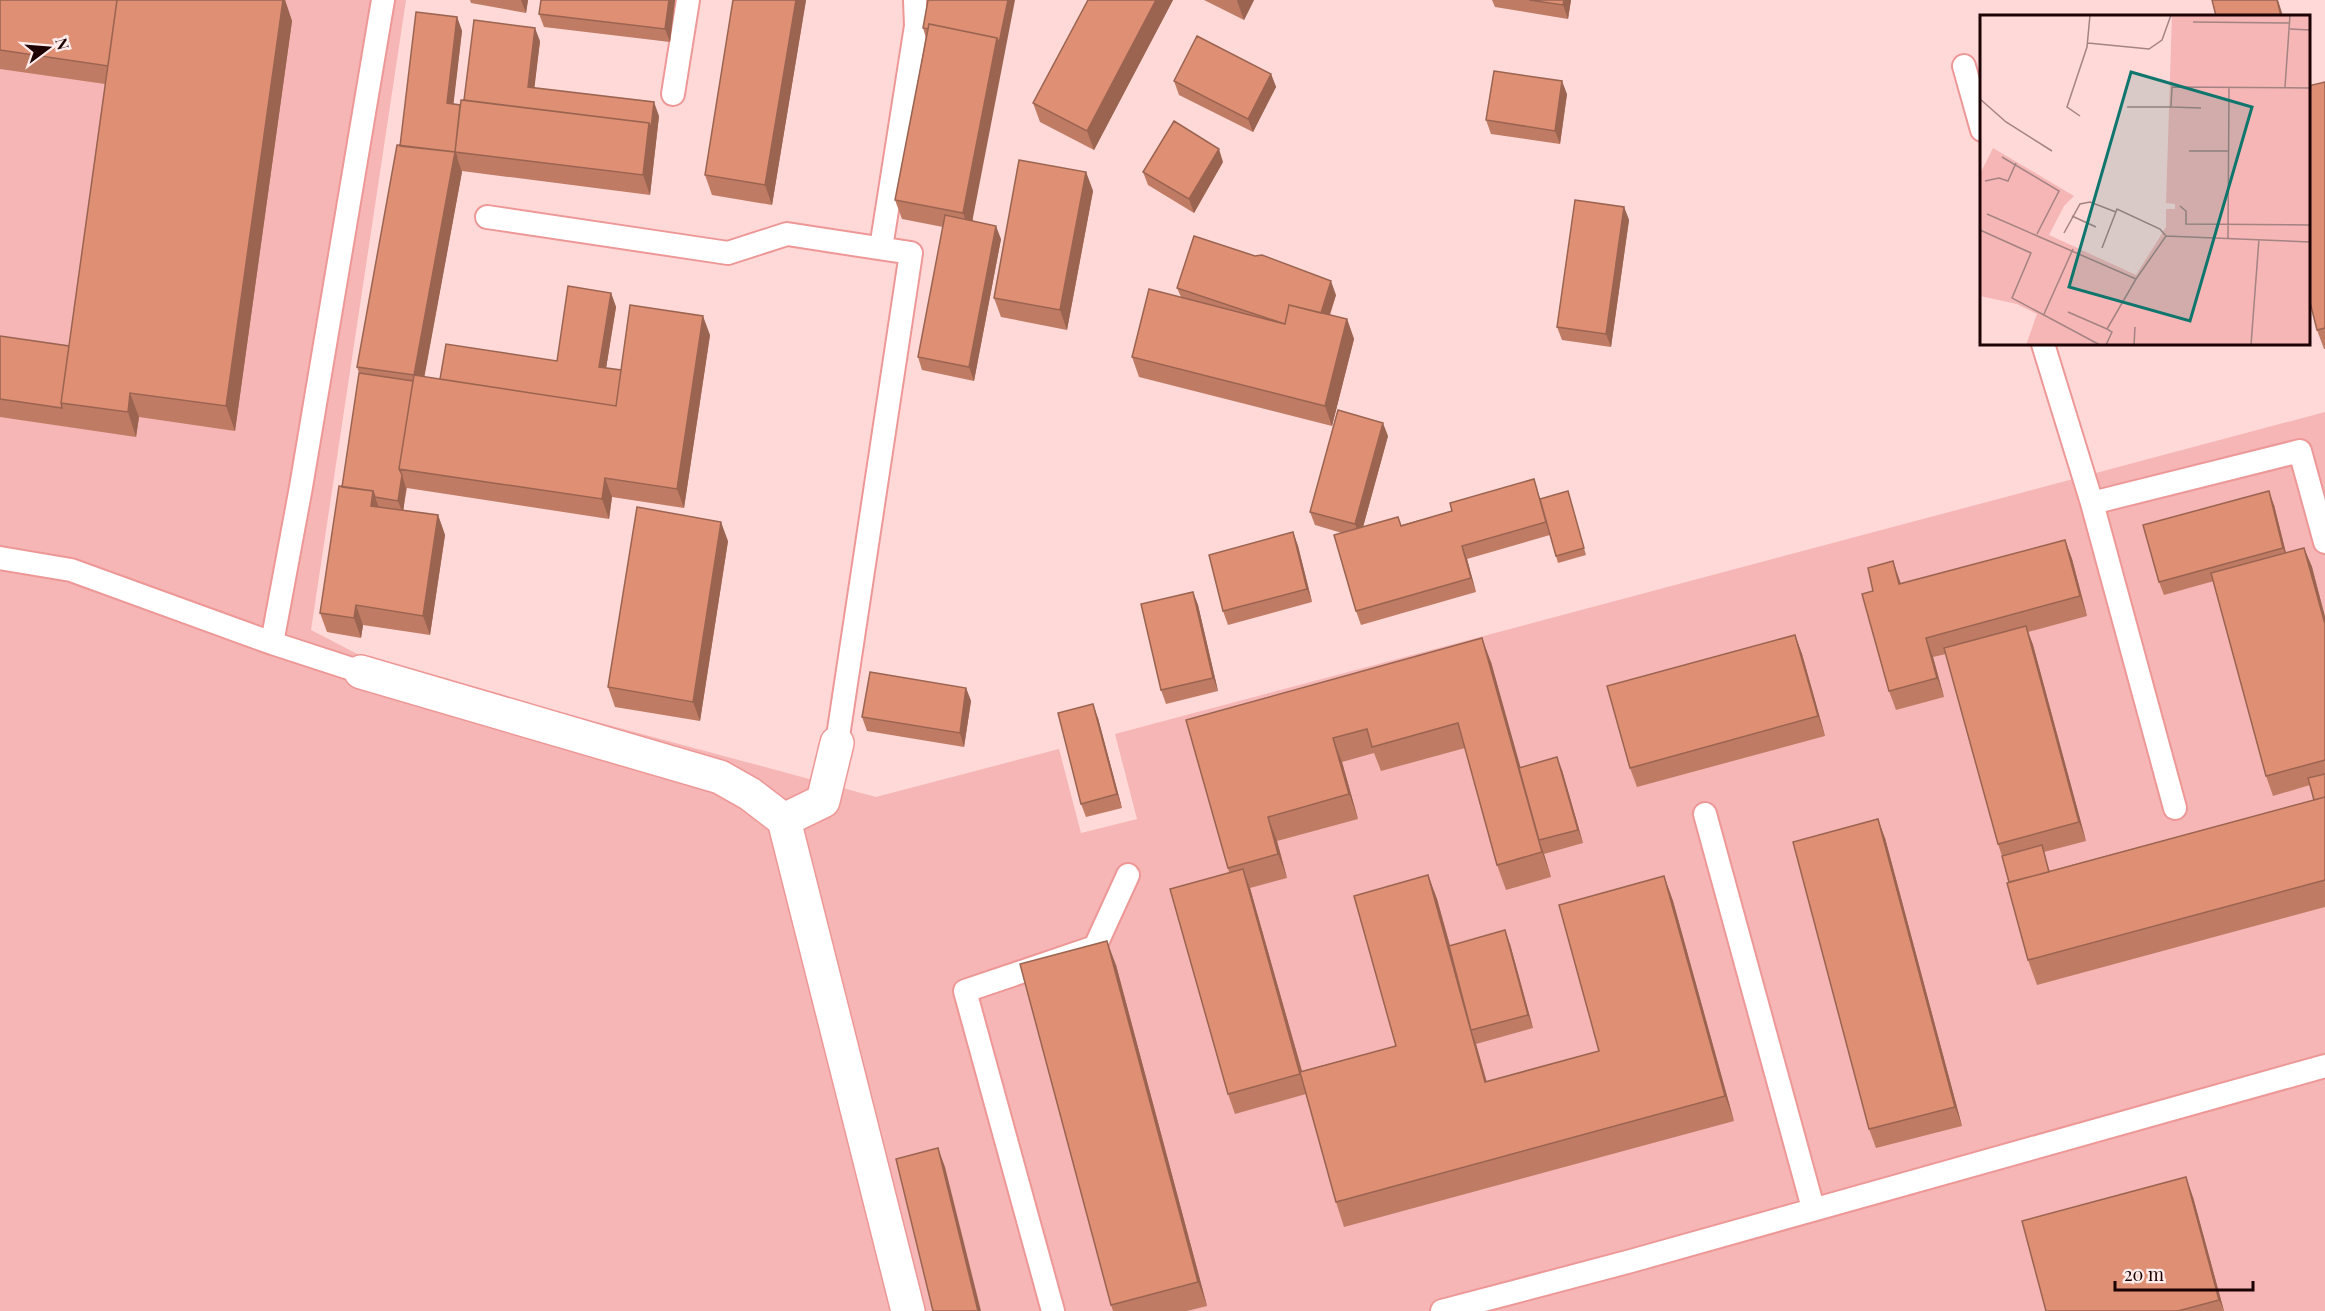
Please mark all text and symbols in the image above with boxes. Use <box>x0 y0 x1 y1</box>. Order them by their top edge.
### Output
inset map <box>1980 15 2310 345</box>
north arrow <box>18 18 78 78</box>
text: N <box>51 35 75 53</box>
scale bar <box>2115 1254 2253 1292</box>
text: 20 m <box>2124 1262 2164 1286</box>

